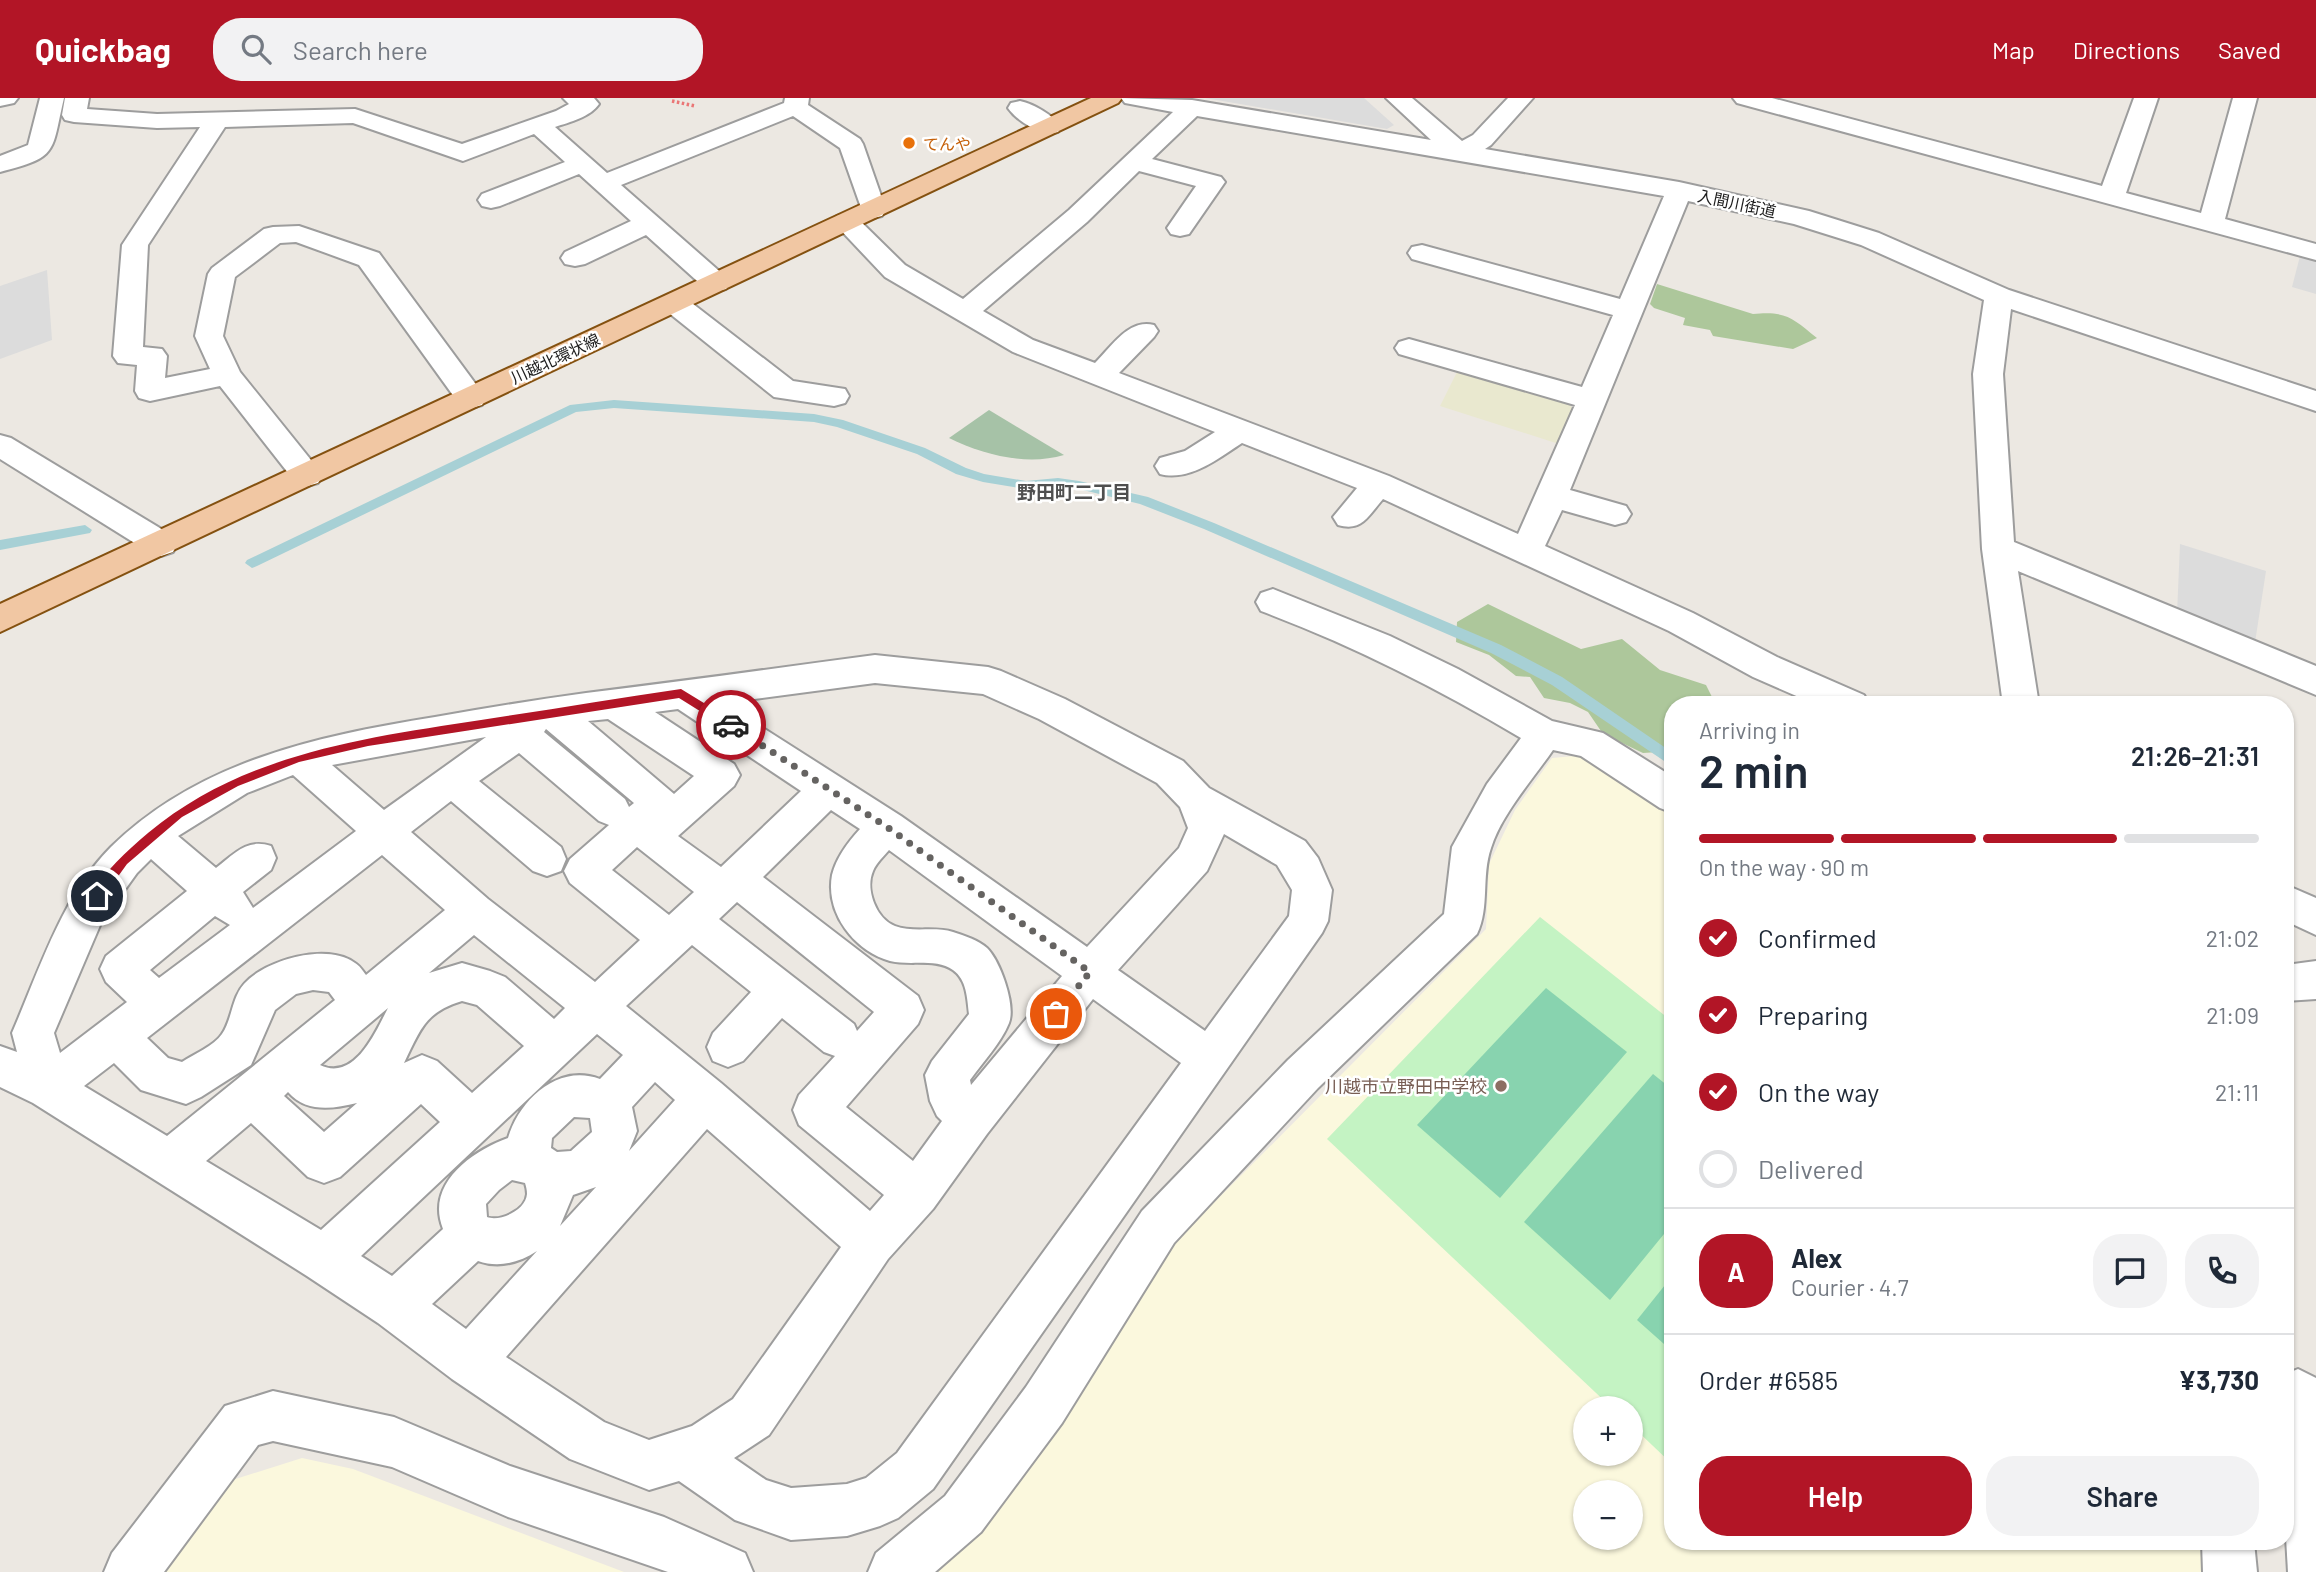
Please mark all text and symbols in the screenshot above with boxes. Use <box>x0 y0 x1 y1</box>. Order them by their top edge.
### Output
search box <box>213 18 703 81</box>
text: Quickbag <box>35 29 171 69</box>
icon: search <box>237 30 275 68</box>
text: Search here <box>293 34 428 65</box>
text: Map <box>1992 35 2035 64</box>
text: Directions <box>2073 35 2180 64</box>
text: Saved <box>2218 35 2281 64</box>
place label: てんや <box>923 134 971 153</box>
marker: てんや <box>901 135 917 151</box>
street label: 入間川街道 <box>1696 185 1778 221</box>
street label: 川越北環状線 <box>507 329 603 387</box>
district label: 野田町二丁目 <box>1017 480 1131 503</box>
courier <box>696 690 766 760</box>
icon: car <box>712 706 750 744</box>
text: Arriving in <box>1699 716 1800 744</box>
text: 21:26–21:31 <box>2131 740 2259 771</box>
text: 2 min <box>1699 742 1808 797</box>
text: On the way · 90 m <box>1699 853 1869 881</box>
pin <box>67 866 127 926</box>
icon: home <box>78 877 116 915</box>
icon: check <box>1699 919 1737 957</box>
text: Confirmed <box>1758 922 1877 953</box>
text: 21:02 <box>2206 924 2259 952</box>
pin <box>1026 984 1086 1044</box>
icon: bag <box>1037 995 1075 1033</box>
icon: check <box>1699 996 1737 1034</box>
text: Preparing <box>1758 999 1868 1030</box>
text: 21:09 <box>2206 1001 2259 1029</box>
icon: check <box>1699 1073 1737 1111</box>
place label: 川越市立野田中学校 <box>1325 1075 1487 1097</box>
text: On the way <box>1758 1076 1879 1107</box>
marker: 川越市立野田中学校 <box>1493 1078 1509 1094</box>
text: 21:11 <box>2215 1078 2259 1106</box>
text: Delivered <box>1758 1153 1864 1184</box>
button: chat <box>2093 1234 2167 1308</box>
button: phone <box>2185 1234 2259 1308</box>
text: Alex <box>1791 1242 1842 1273</box>
text: A <box>1727 1256 1745 1287</box>
text: Courier · 4.7 <box>1791 1273 1909 1301</box>
text: Order #6585 <box>1699 1364 1838 1395</box>
text: ¥3,730 <box>2178 1364 2259 1395</box>
map controls <box>1573 1396 1643 1550</box>
button: + <box>1573 1396 1643 1466</box>
button: Help <box>1699 1456 1972 1536</box>
button: Share <box>1986 1456 2259 1536</box>
button: − <box>1573 1480 1643 1550</box>

